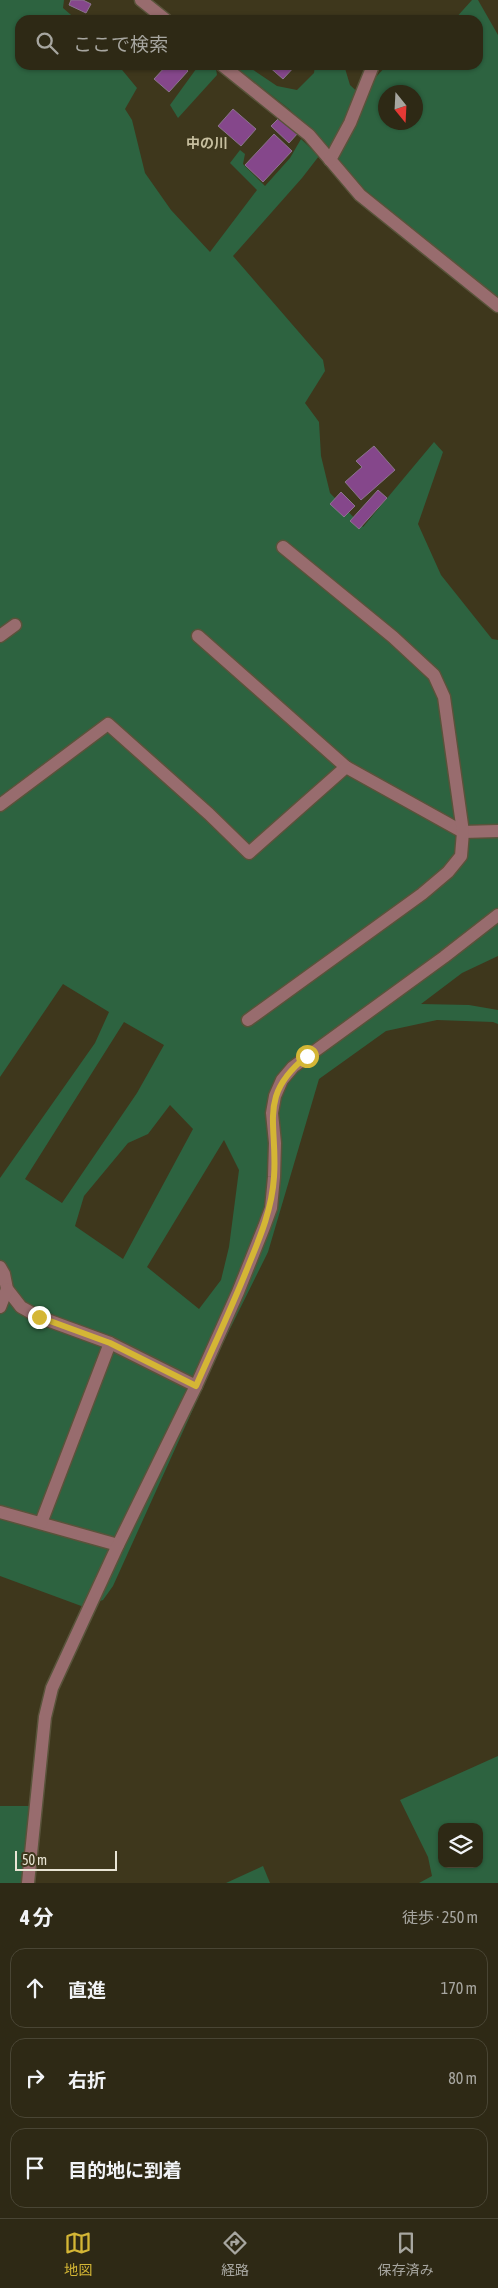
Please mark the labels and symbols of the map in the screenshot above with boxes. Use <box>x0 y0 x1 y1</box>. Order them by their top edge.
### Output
north arrow <box>378 85 423 130</box>
district label: 中の川 <box>186 135 228 151</box>
route start <box>296 1045 319 1068</box>
route end <box>28 1306 51 1329</box>
scale bar <box>15 1848 118 1871</box>

